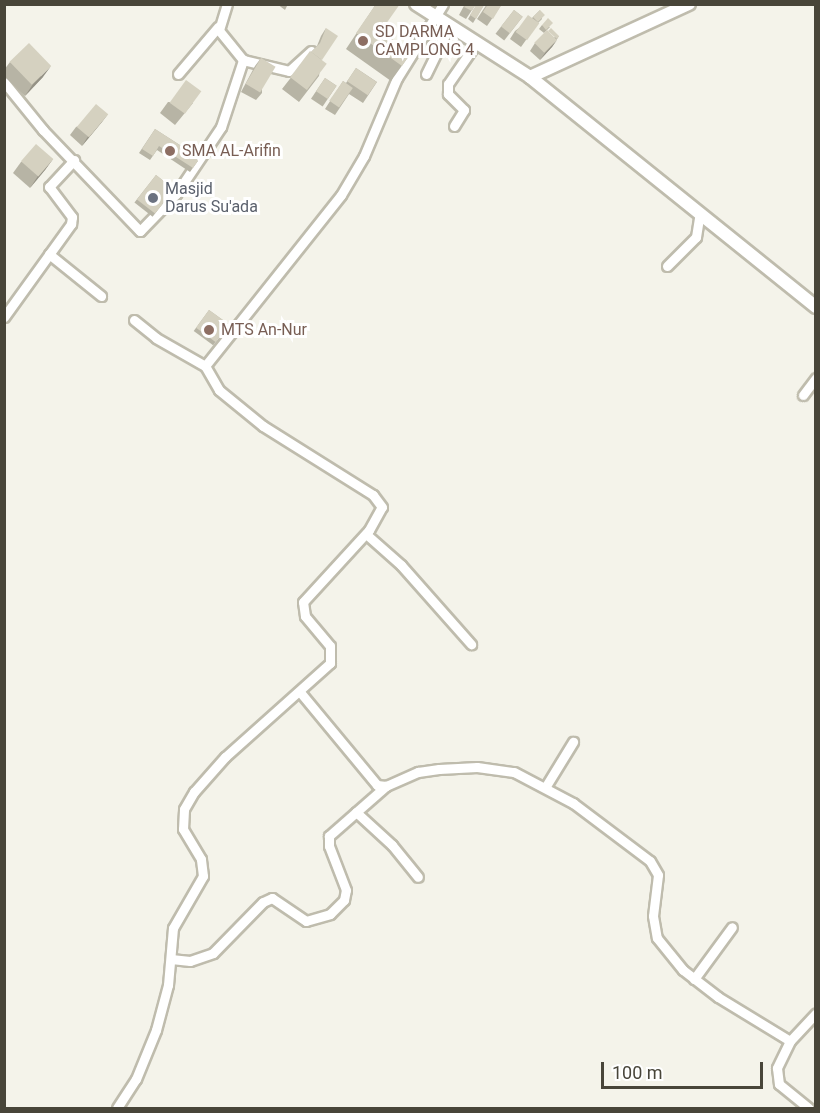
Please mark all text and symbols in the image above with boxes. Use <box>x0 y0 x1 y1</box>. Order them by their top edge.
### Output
place label: SD DARMA CAMPLONG 4 <box>375 22 474 60</box>
marker: SD DARMA CAMPLONG 4 <box>356 34 370 48</box>
place label: SMA AL-Arifin <box>182 141 281 161</box>
marker: SMA AL-Arifin <box>163 144 177 158</box>
place label: Masjid Darus Su'ada <box>165 179 258 217</box>
marker: Masjid Darus Su'ada <box>146 191 160 205</box>
place label: MTS An-Nur <box>221 320 307 340</box>
marker: MTS An-Nur <box>202 323 216 337</box>
scale bar <box>604 1050 766 1088</box>
text: 100 m <box>612 1062 663 1083</box>

